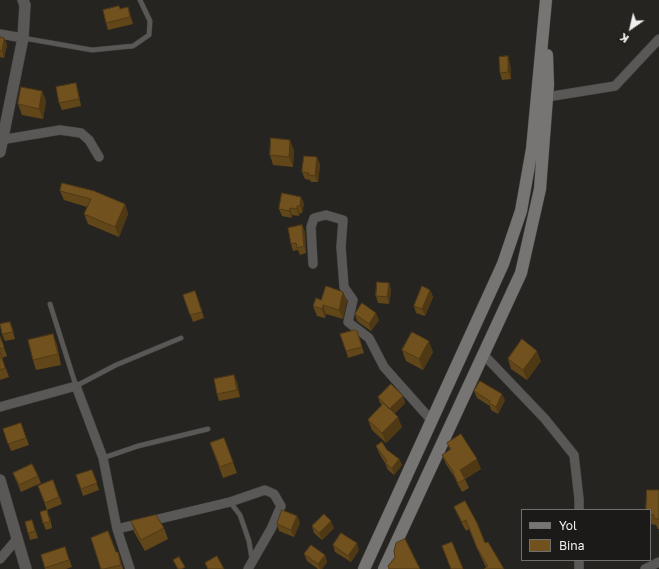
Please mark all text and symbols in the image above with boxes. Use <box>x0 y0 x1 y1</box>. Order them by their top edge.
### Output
north arrow <box>611 8 651 48</box>
text: K <box>617 31 631 46</box>
legend <box>521 509 651 561</box>
text: Yol <box>559 518 577 533</box>
text: Bina <box>559 538 584 553</box>

